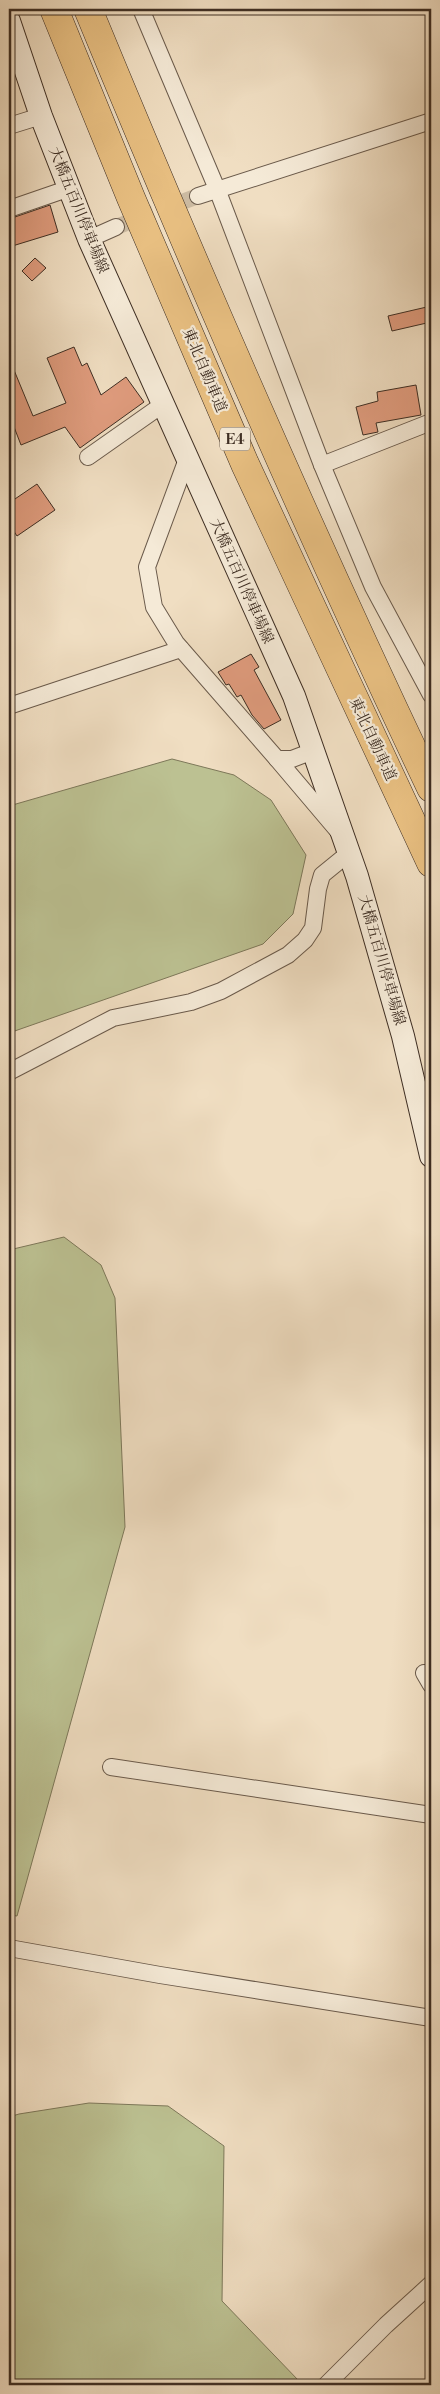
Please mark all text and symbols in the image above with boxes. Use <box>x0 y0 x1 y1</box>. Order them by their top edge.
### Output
street label: 大橋五百川停車場線 <box>44 144 113 276</box>
street label: 東北自動車道 <box>178 325 231 415</box>
road number: E4 <box>220 428 250 450</box>
street label: 大橋五百川停車場線 <box>205 516 278 647</box>
street label: 東北自動車道 <box>345 694 400 784</box>
street label: 大橋五百川停車場線 <box>354 893 409 1028</box>

